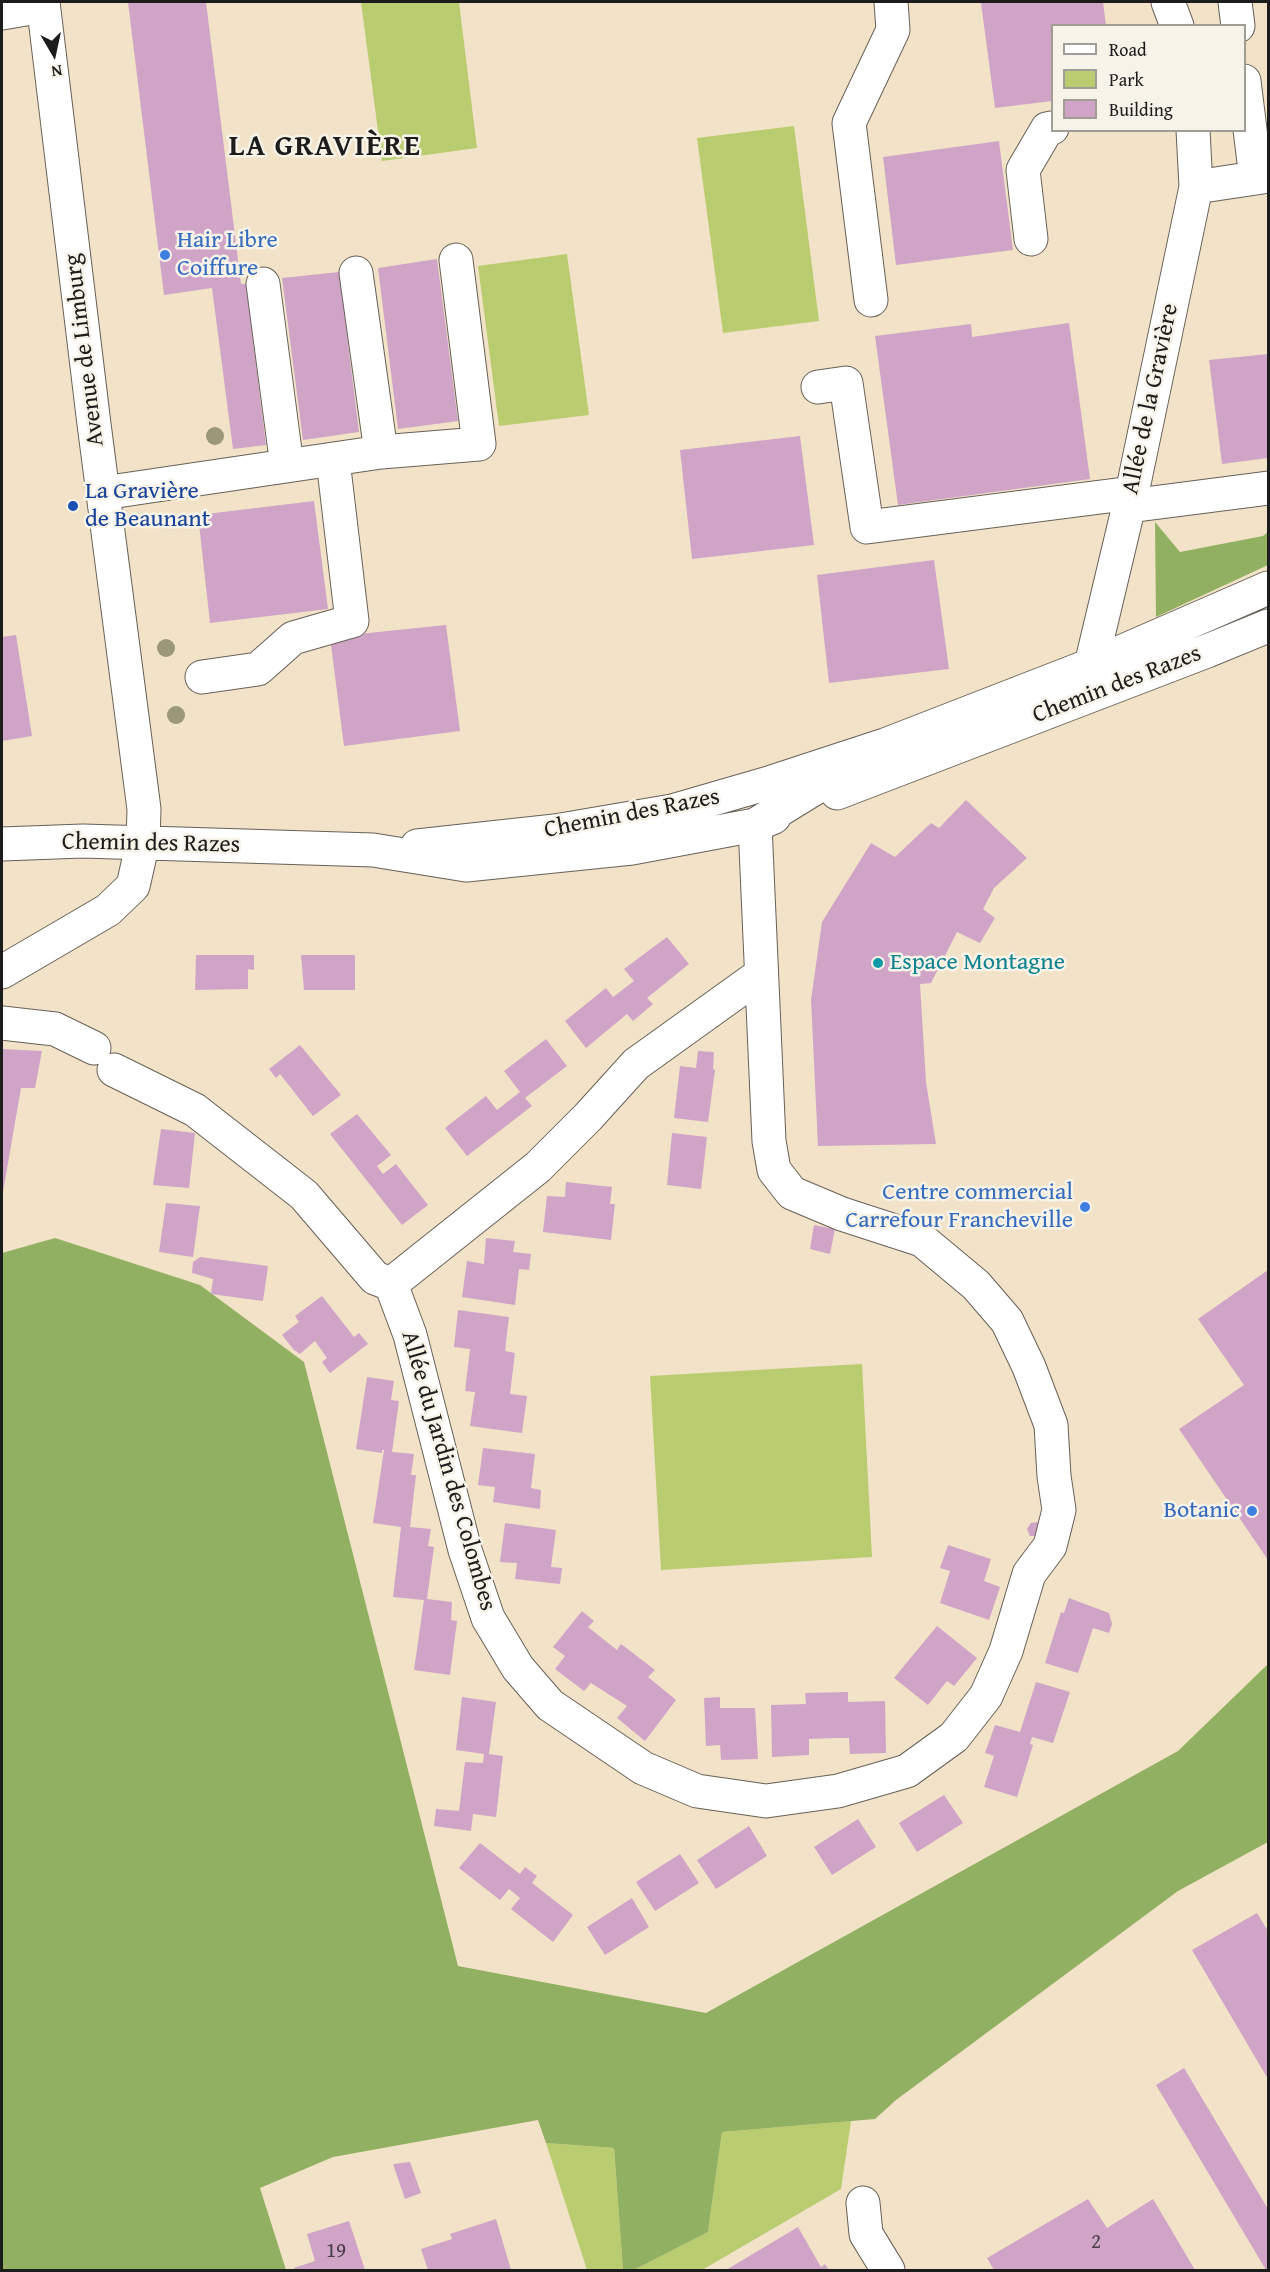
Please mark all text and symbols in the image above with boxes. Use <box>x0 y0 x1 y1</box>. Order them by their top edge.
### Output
north arrow <box>24 24 84 84</box>
legend <box>1051 24 1246 132</box>
text: Road <box>1109 36 1147 63</box>
text: N <box>50 59 64 84</box>
text: Park <box>1109 66 1144 93</box>
text: Building <box>1109 96 1173 123</box>
district label: LA GRAVIÈRE <box>229 129 421 165</box>
place label: Hair Libre Coiffure <box>177 227 278 283</box>
marker: Hair Libre Coiffure <box>158 248 172 262</box>
street label: Avenue de Limburg <box>59 252 111 448</box>
street label: Allée de la Gravière <box>1117 301 1185 497</box>
place label: La Gravière de Beaunant <box>85 478 210 534</box>
marker: La Gravière de Beaunant <box>66 499 80 513</box>
street label: Chemin des Razes <box>1029 640 1205 730</box>
street label: Chemin des Razes <box>542 783 722 845</box>
street label: Chemin des Razes <box>62 828 240 860</box>
place label: Espace Montagne <box>890 949 1065 977</box>
marker: Espace Montagne <box>871 956 885 970</box>
place label: Centre commercial Carrefour Francheville <box>845 1179 1073 1235</box>
marker: Centre commercial Carrefour Francheville <box>1078 1200 1092 1214</box>
street label: Allée du Jardin des Colombes <box>394 1328 502 1614</box>
place label: Botanic <box>1163 1497 1240 1525</box>
marker: Botanic <box>1245 1504 1259 1518</box>
house number: 2 <box>1091 2230 1101 2256</box>
house number: 19 <box>326 2239 346 2265</box>

